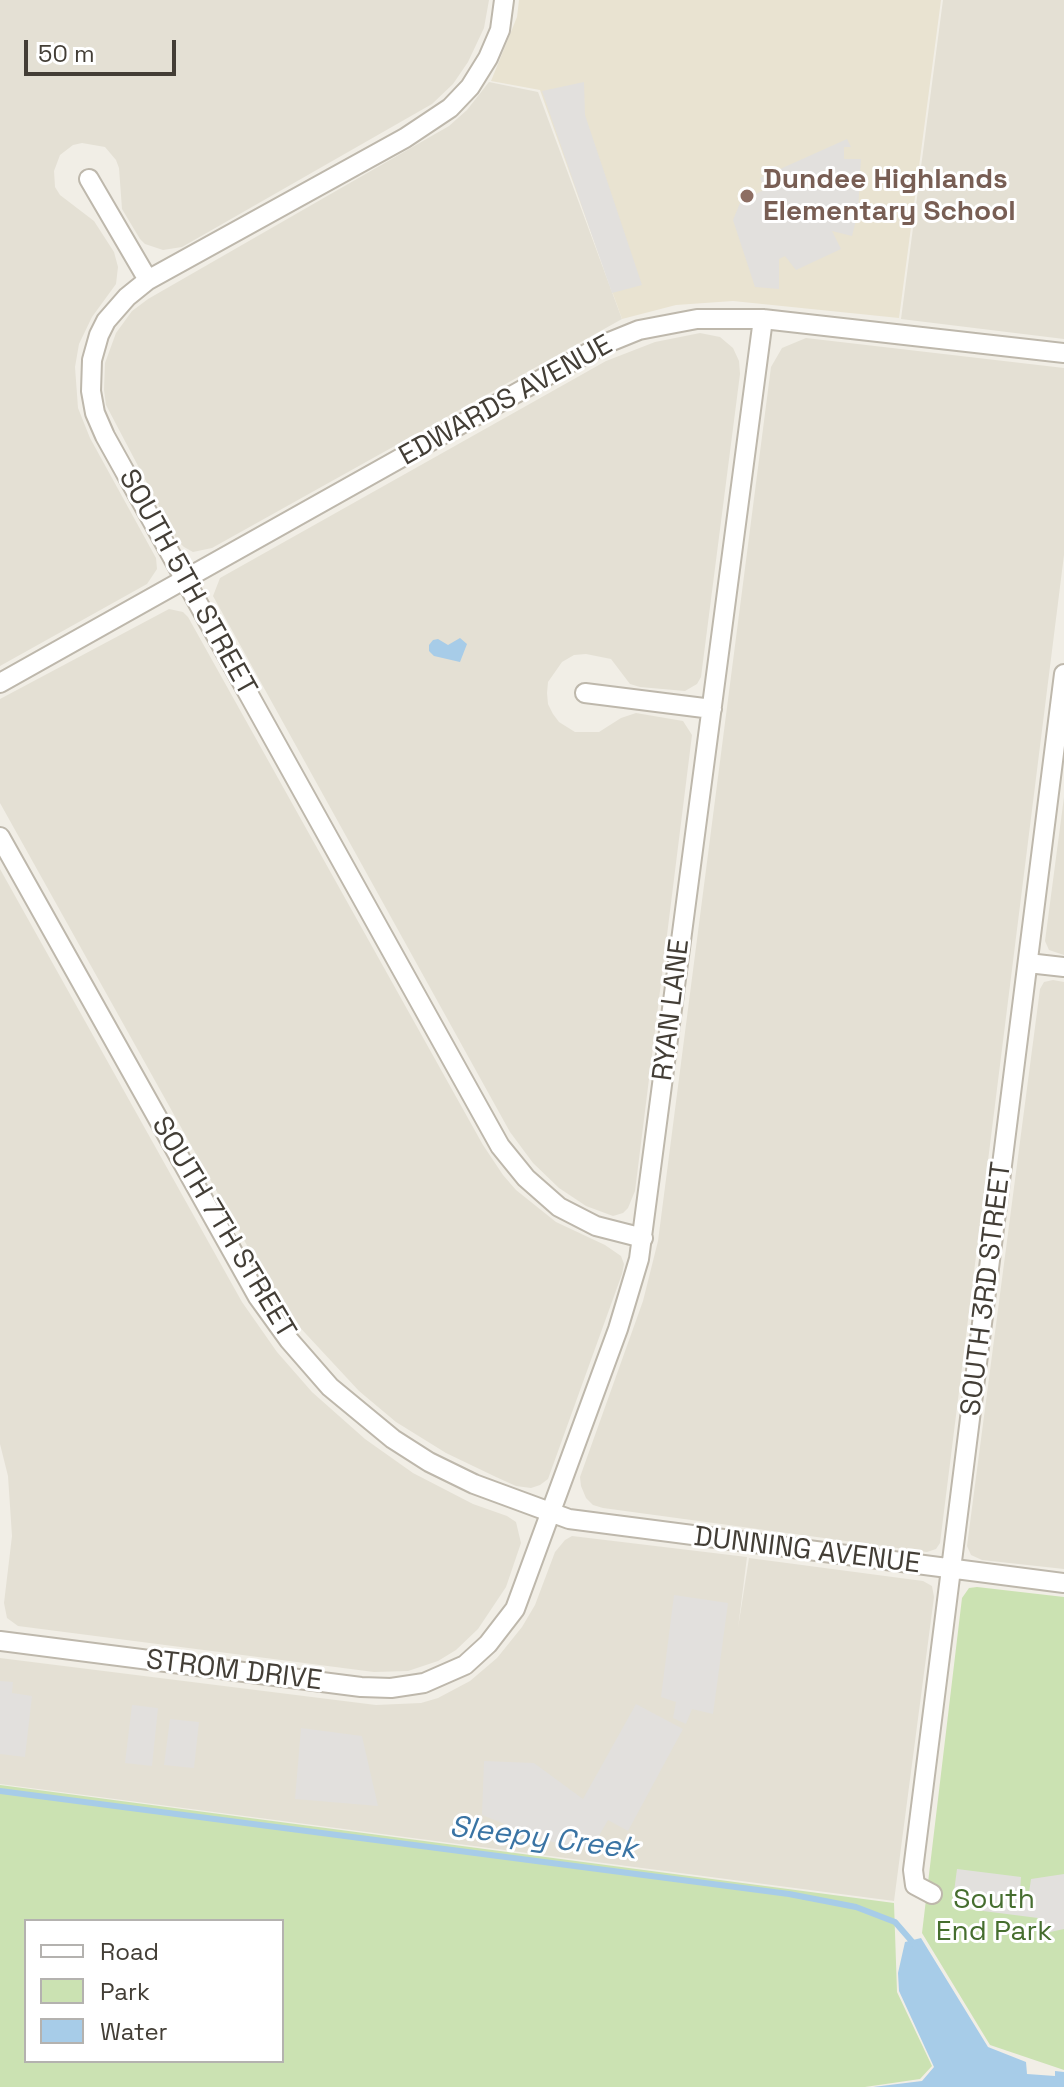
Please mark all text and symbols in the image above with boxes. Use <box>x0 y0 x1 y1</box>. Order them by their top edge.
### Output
scale bar <box>28 24 180 74</box>
text: 50 m <box>38 38 95 69</box>
place label: Dundee Highlands Elementary School <box>763 163 1016 229</box>
marker: Dundee Highlands Elementary School <box>738 187 756 205</box>
street label: EDWARDS AVENUE <box>394 329 618 473</box>
street label: SOUTH 5TH STREET <box>111 464 263 702</box>
street label: RYAN LANE <box>647 937 697 1083</box>
street label: SOUTH 7TH STREET <box>143 1111 303 1345</box>
street label: SOUTH 3RD STREET <box>955 1160 1019 1418</box>
street label: DUNNING AVENUE <box>692 1520 922 1582</box>
street label: STROM DRIVE <box>144 1644 324 1698</box>
water label: Sleepy Creek <box>447 1810 639 1868</box>
park label: South End Park <box>936 1883 1052 1949</box>
legend <box>24 1919 284 2063</box>
text: Road <box>100 1936 159 1967</box>
text: Park <box>100 1976 150 2007</box>
text: Water <box>100 2016 168 2047</box>

